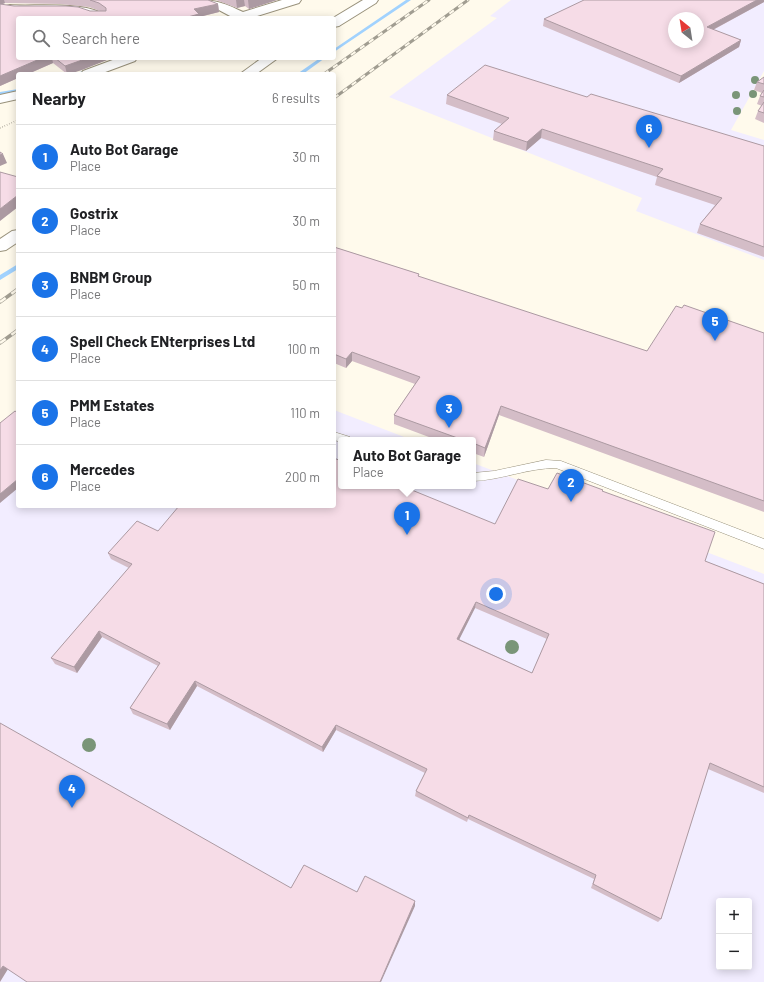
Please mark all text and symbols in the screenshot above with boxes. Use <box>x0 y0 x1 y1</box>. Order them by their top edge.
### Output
north arrow <box>668 12 704 48</box>
search box <box>16 16 336 60</box>
icon: search <box>30 27 52 49</box>
text: Search here <box>62 29 140 47</box>
text: Nearby <box>32 88 86 108</box>
text: 6 results <box>272 90 320 106</box>
pin: 6 <box>636 115 662 148</box>
text: Auto Bot Garage <box>70 140 179 158</box>
text: 1 <box>43 149 47 165</box>
text: 30 m <box>293 149 320 165</box>
text: Place <box>70 158 101 174</box>
text: Gostrix <box>70 204 118 222</box>
text: 2 <box>41 213 49 229</box>
text: 30 m <box>293 213 320 229</box>
text: Place <box>70 222 101 238</box>
text: BNBM Group <box>70 268 152 286</box>
text: 3 <box>41 277 49 293</box>
text: 50 m <box>293 277 320 293</box>
text: Place <box>70 286 101 302</box>
pin: 5 <box>702 308 728 341</box>
text: Spell Check ENterprises Ltd <box>70 332 255 350</box>
text: 4 <box>41 341 49 357</box>
text: 100 m <box>287 341 320 357</box>
text: Place <box>70 350 101 366</box>
pin: 3 <box>436 395 462 428</box>
text: PMM Estates <box>70 396 154 414</box>
text: 5 <box>41 405 49 421</box>
text: 110 m <box>290 405 320 421</box>
text: Place <box>70 414 101 430</box>
popup <box>338 437 476 489</box>
text: Auto Bot Garage <box>353 446 461 464</box>
text: Mercedes <box>70 460 135 478</box>
text: Place <box>353 464 384 480</box>
text: 6 <box>42 469 48 485</box>
text: 200 m <box>285 469 320 485</box>
pin: 2 <box>558 469 584 502</box>
text: Place <box>70 478 101 494</box>
pin: 1 <box>394 502 420 535</box>
your location <box>486 584 506 604</box>
pin: 4 <box>59 775 85 808</box>
map controls <box>716 898 752 970</box>
button: + <box>716 898 752 934</box>
button: − <box>716 934 752 970</box>

